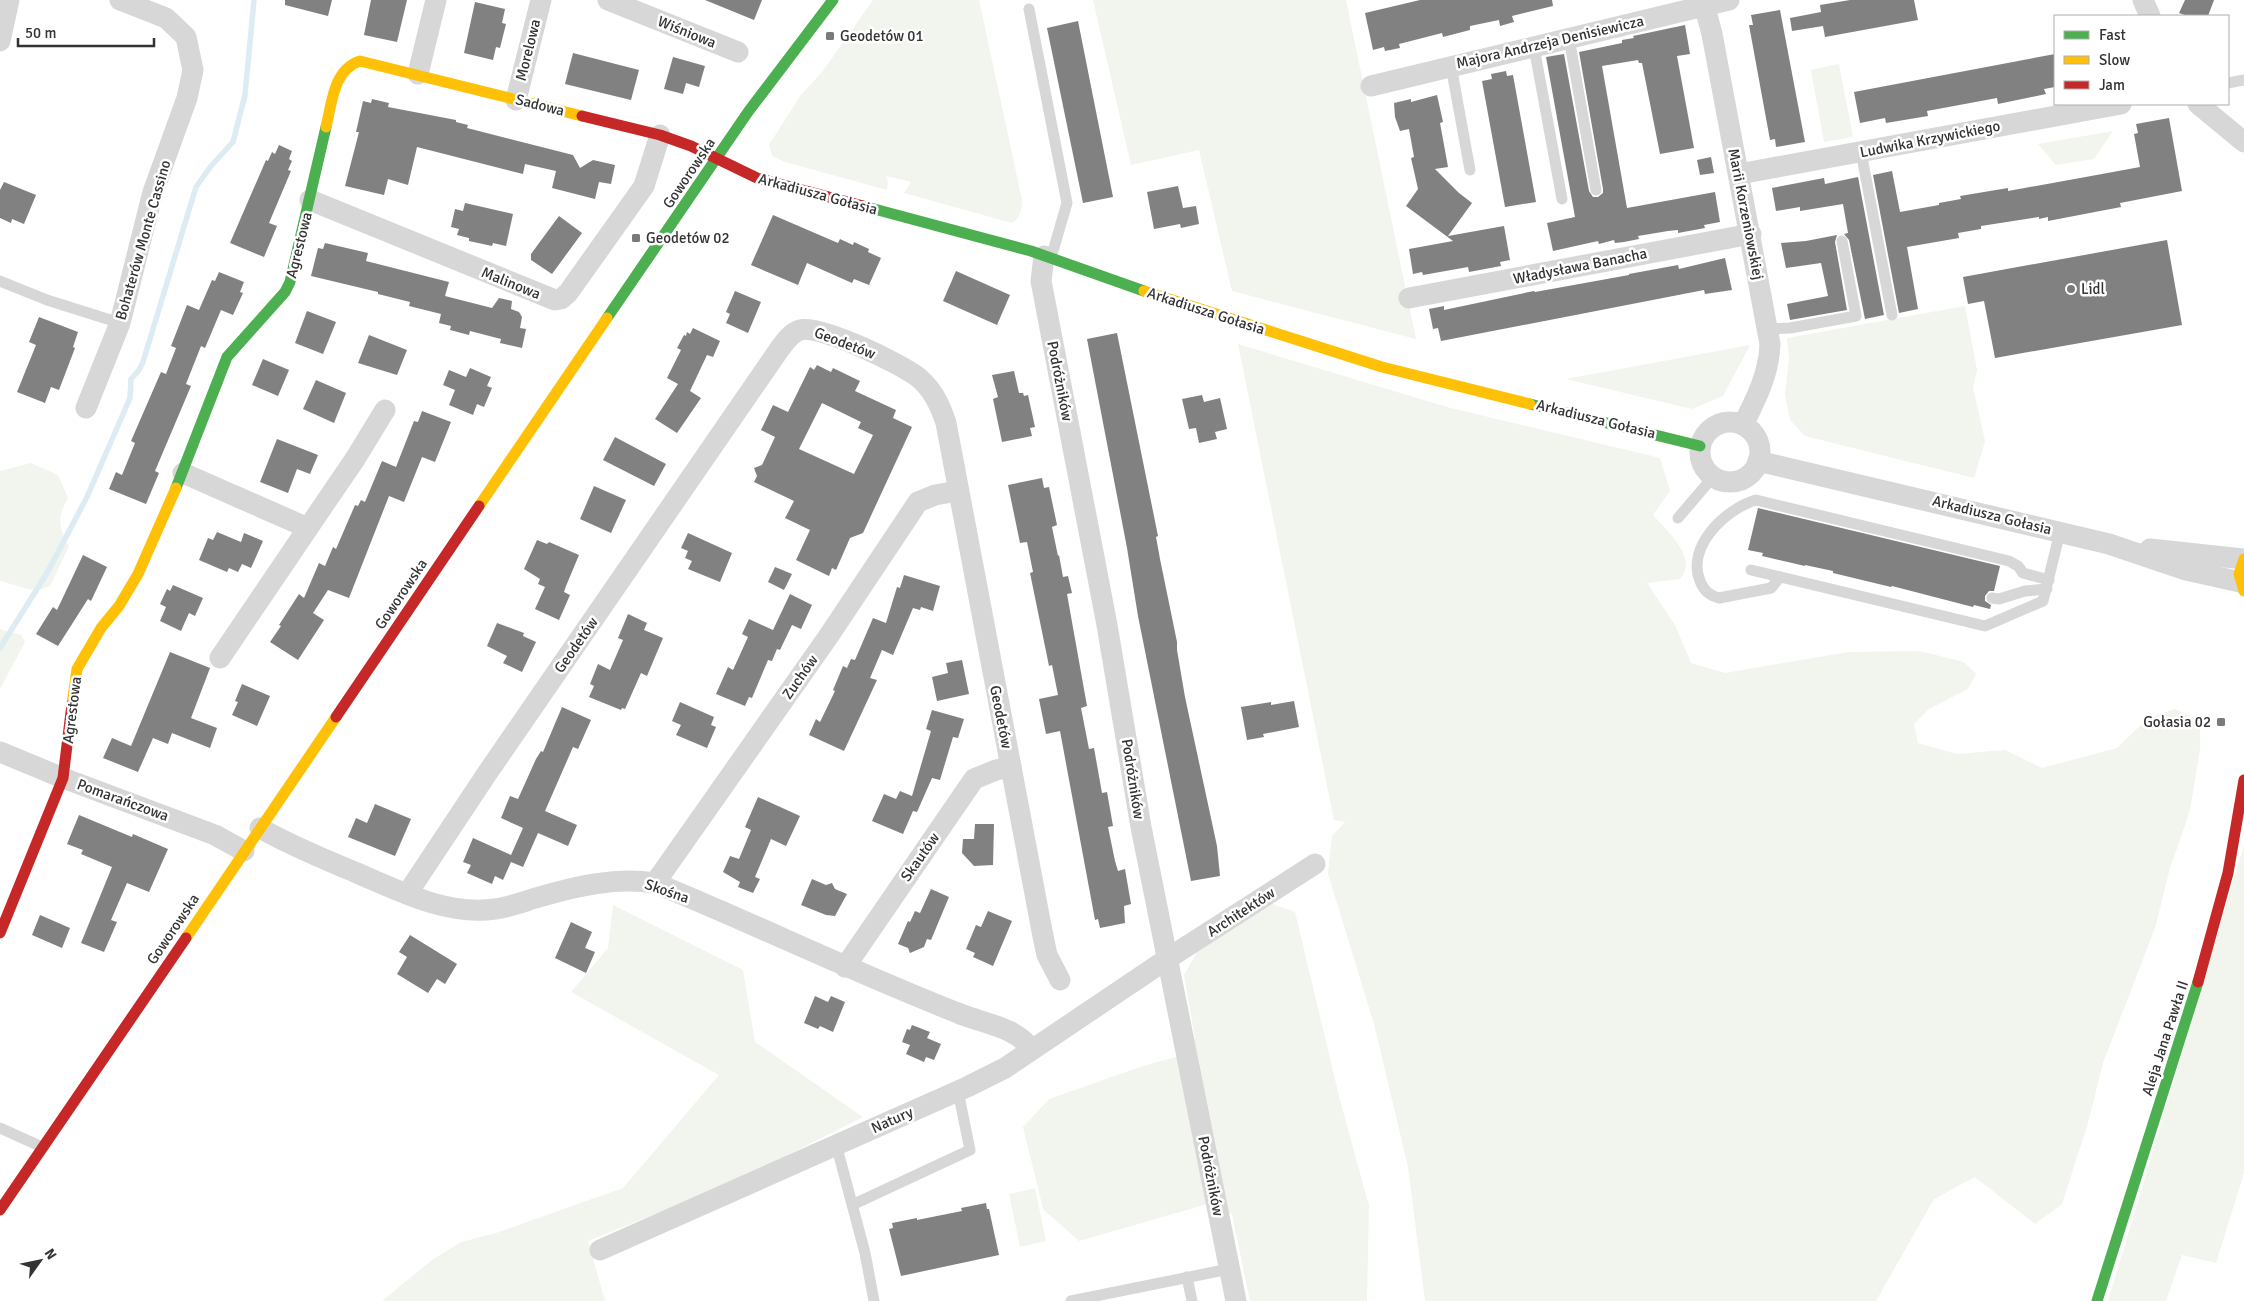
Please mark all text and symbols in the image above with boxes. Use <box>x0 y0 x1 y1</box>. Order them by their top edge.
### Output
street label: Wiśniowa <box>655 12 719 52</box>
street label: Majora Andrzeja Denisiewicza <box>1454 12 1646 72</box>
scale bar <box>18 15 154 47</box>
legend <box>2054 15 2229 105</box>
street label: Morelowa <box>512 17 544 83</box>
text: 50 m <box>25 24 56 42</box>
text: Fast <box>2099 26 2126 44</box>
place label: Geodetów 01 <box>840 27 924 45</box>
marker: Geodetów 01 <box>824 30 836 42</box>
text: Slow <box>2099 51 2130 69</box>
text: Jam <box>2099 76 2125 94</box>
street label: Sadowa <box>514 90 566 120</box>
street label: Ludwika Krzywickiego <box>1858 117 2002 161</box>
street label: Goworowska <box>659 134 719 212</box>
street label: Marii Korzeniowskiej <box>1724 147 1768 281</box>
street label: Bohaterów Monte Cassino <box>111 158 175 322</box>
street label: Arkadiusza Gołasia <box>757 169 879 219</box>
street label: Agrestowa <box>282 210 316 280</box>
place label: Geodetów 02 <box>646 229 730 247</box>
marker: Geodetów 02 <box>630 232 642 244</box>
street label: Władysława Banacha <box>1511 244 1649 288</box>
street label: Malinowa <box>479 263 543 303</box>
place label: Lidl <box>2081 280 2105 298</box>
marker: Lidl <box>2065 283 2077 295</box>
street label: Arkadiusza Gołasia <box>1145 284 1267 338</box>
street label: Geodetów <box>812 323 878 363</box>
street label: Podróżników <box>1043 339 1077 423</box>
street label: Arkadiusza Gołasia <box>1534 395 1658 443</box>
street label: Arkadiusza Gołasia <box>1930 491 2054 539</box>
street label: Goworowska <box>371 555 431 633</box>
street label: Geodetów <box>550 613 602 676</box>
street label: Zuchów <box>778 651 822 703</box>
street label: Agrestowa <box>59 675 85 745</box>
street label: Geodetów <box>986 684 1016 750</box>
place label: Gołasia 02 <box>2143 713 2211 731</box>
marker: Gołasia 02 <box>2215 716 2227 728</box>
street label: Podróżników <box>1118 737 1148 821</box>
street label: Pomarańczowa <box>75 775 171 825</box>
street label: Skautów <box>897 829 943 885</box>
street label: Skośna <box>642 875 692 907</box>
street label: Architektów <box>1204 883 1278 941</box>
street label: Goworowska <box>143 890 203 968</box>
street label: Aleja Jana Pawła II <box>2138 978 2192 1098</box>
street label: Natury <box>868 1103 916 1137</box>
street label: Podróżników <box>1194 1134 1228 1218</box>
north arrow <box>15 1236 65 1286</box>
text: N <box>41 1245 60 1263</box>

